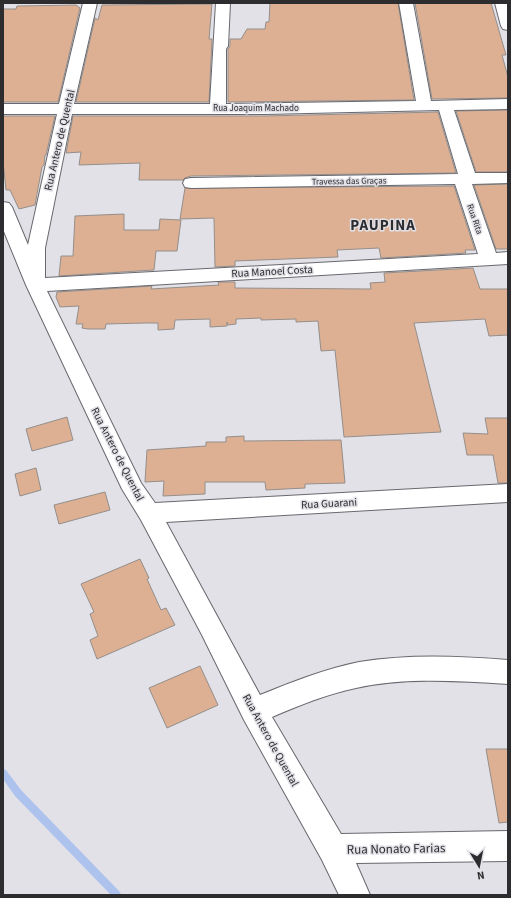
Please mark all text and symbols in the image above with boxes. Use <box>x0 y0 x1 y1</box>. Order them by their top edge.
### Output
street label: Rua Antero de Quental <box>41 88 78 192</box>
street label: Rua Joaquim Machado <box>213 102 299 115</box>
street label: Travessa das Graças <box>312 174 387 189</box>
street label: Rua Rita <box>463 202 486 236</box>
district label: PAUPINA <box>350 215 416 236</box>
street label: Rua Manoel Costa <box>231 262 313 281</box>
street label: Rua Antero de Quental <box>87 405 148 504</box>
street label: Rua Guarani <box>301 495 357 512</box>
street label: Rua Antero de Quental <box>239 691 302 789</box>
street label: Rua Nonato Farias <box>347 839 446 859</box>
north arrow <box>459 846 499 886</box>
text: N <box>476 867 486 883</box>

